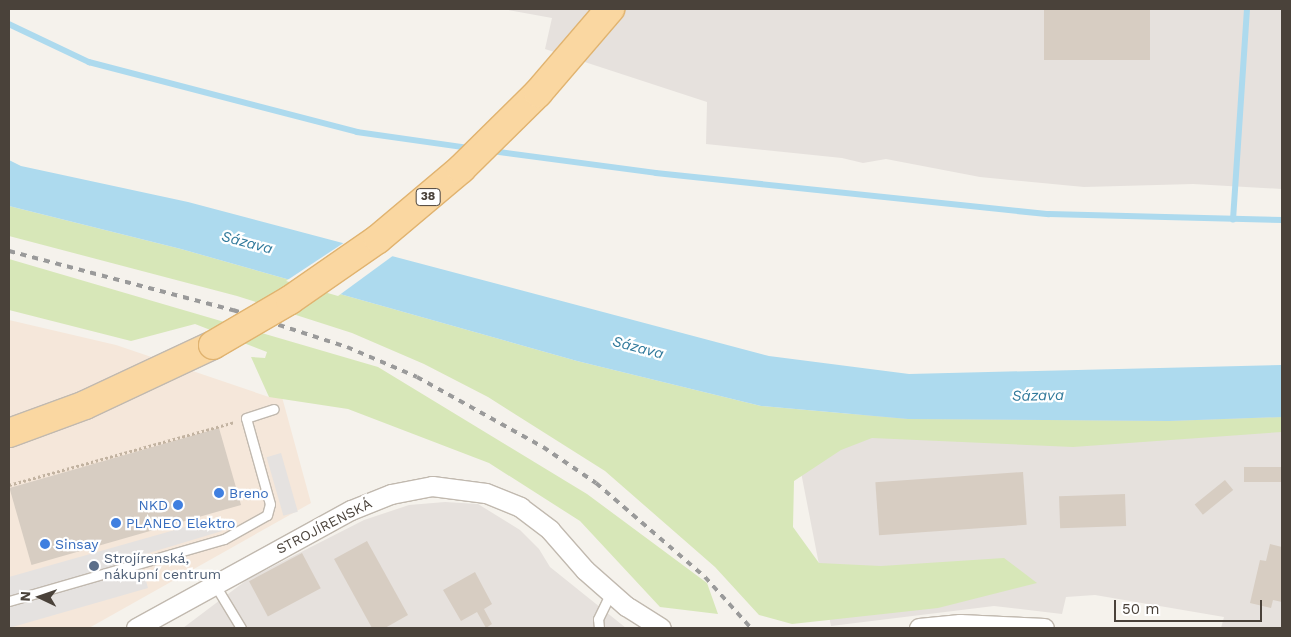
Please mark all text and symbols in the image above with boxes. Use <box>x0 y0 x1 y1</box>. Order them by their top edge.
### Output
road number: 38 <box>416 188 440 206</box>
water label: Sázava <box>219 228 275 258</box>
water label: Sázava <box>610 333 666 363</box>
water label: Sázava <box>1012 387 1064 405</box>
place label: Breno <box>229 485 269 501</box>
marker: Breno <box>213 487 225 499</box>
street label: STROJÍRENSKÁ <box>274 495 374 557</box>
place label: NKD <box>138 497 168 513</box>
marker: NKD <box>172 499 184 511</box>
place label: PLANEO Elektro <box>126 515 235 531</box>
marker: PLANEO Elektro <box>110 517 122 529</box>
place label: Sinsay <box>55 536 98 552</box>
marker: Sinsay <box>39 538 51 550</box>
place label: Strojírenská, nákupní centrum <box>104 550 221 582</box>
marker: Strojírenská, nákupní centrum <box>88 560 100 572</box>
north arrow <box>15 572 65 622</box>
scale bar <box>1116 590 1264 622</box>
text: N <box>17 591 33 602</box>
text: 50 m <box>1122 600 1159 618</box>

